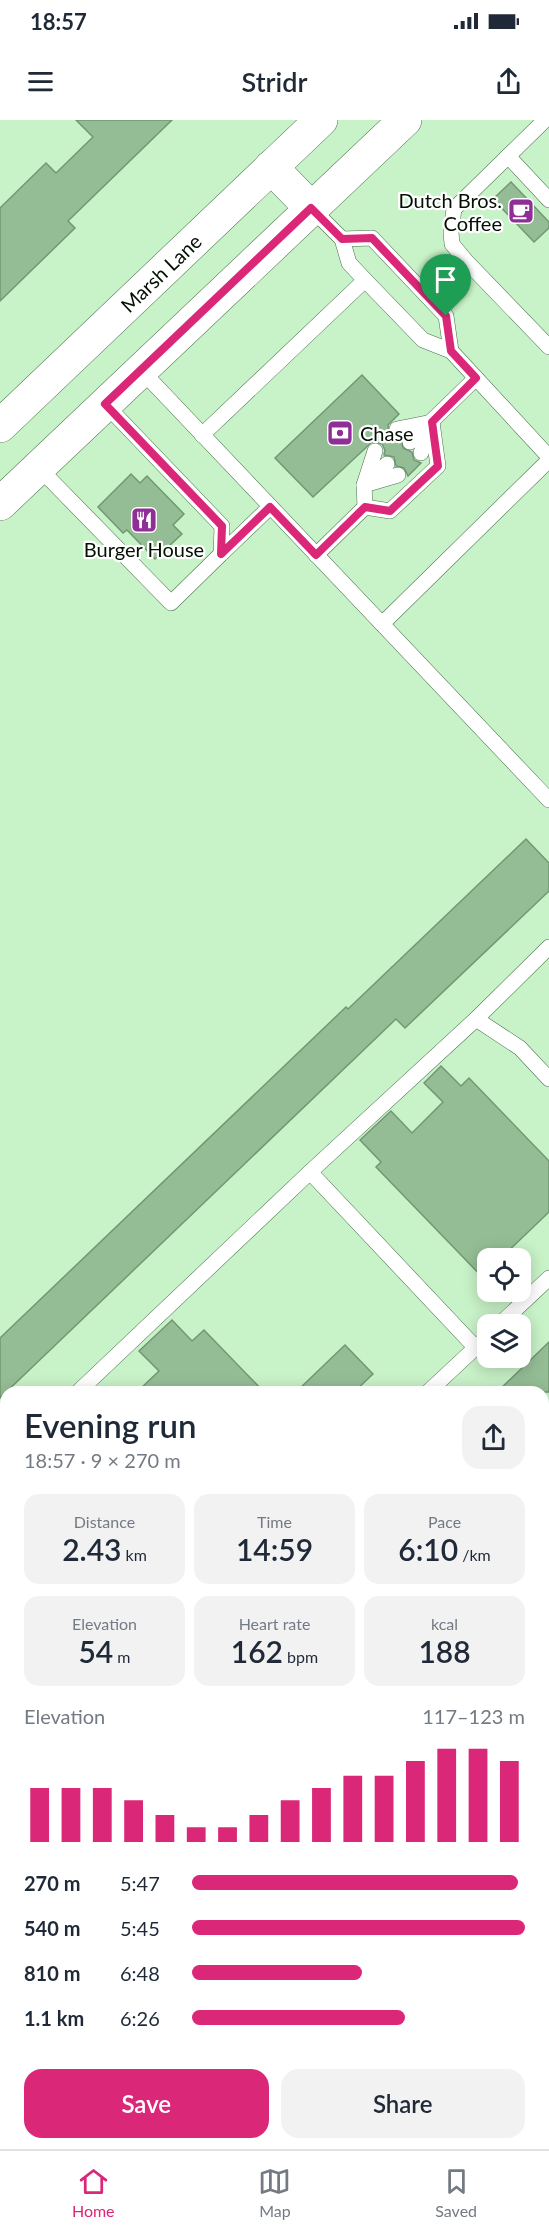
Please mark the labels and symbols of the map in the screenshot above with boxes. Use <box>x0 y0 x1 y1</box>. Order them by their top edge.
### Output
place label: Dutch Bros. Coffee <box>399 188 502 235</box>
cafe icon: Dutch Bros. Coffee <box>506 196 536 226</box>
street label: Marsh Lane <box>115 229 206 317</box>
pin <box>420 254 471 316</box>
bank icon: Chase <box>325 418 355 448</box>
place label: Chase <box>360 421 414 445</box>
restaurant icon: Burger House <box>129 505 159 535</box>
place label: Burger House <box>84 537 204 561</box>

